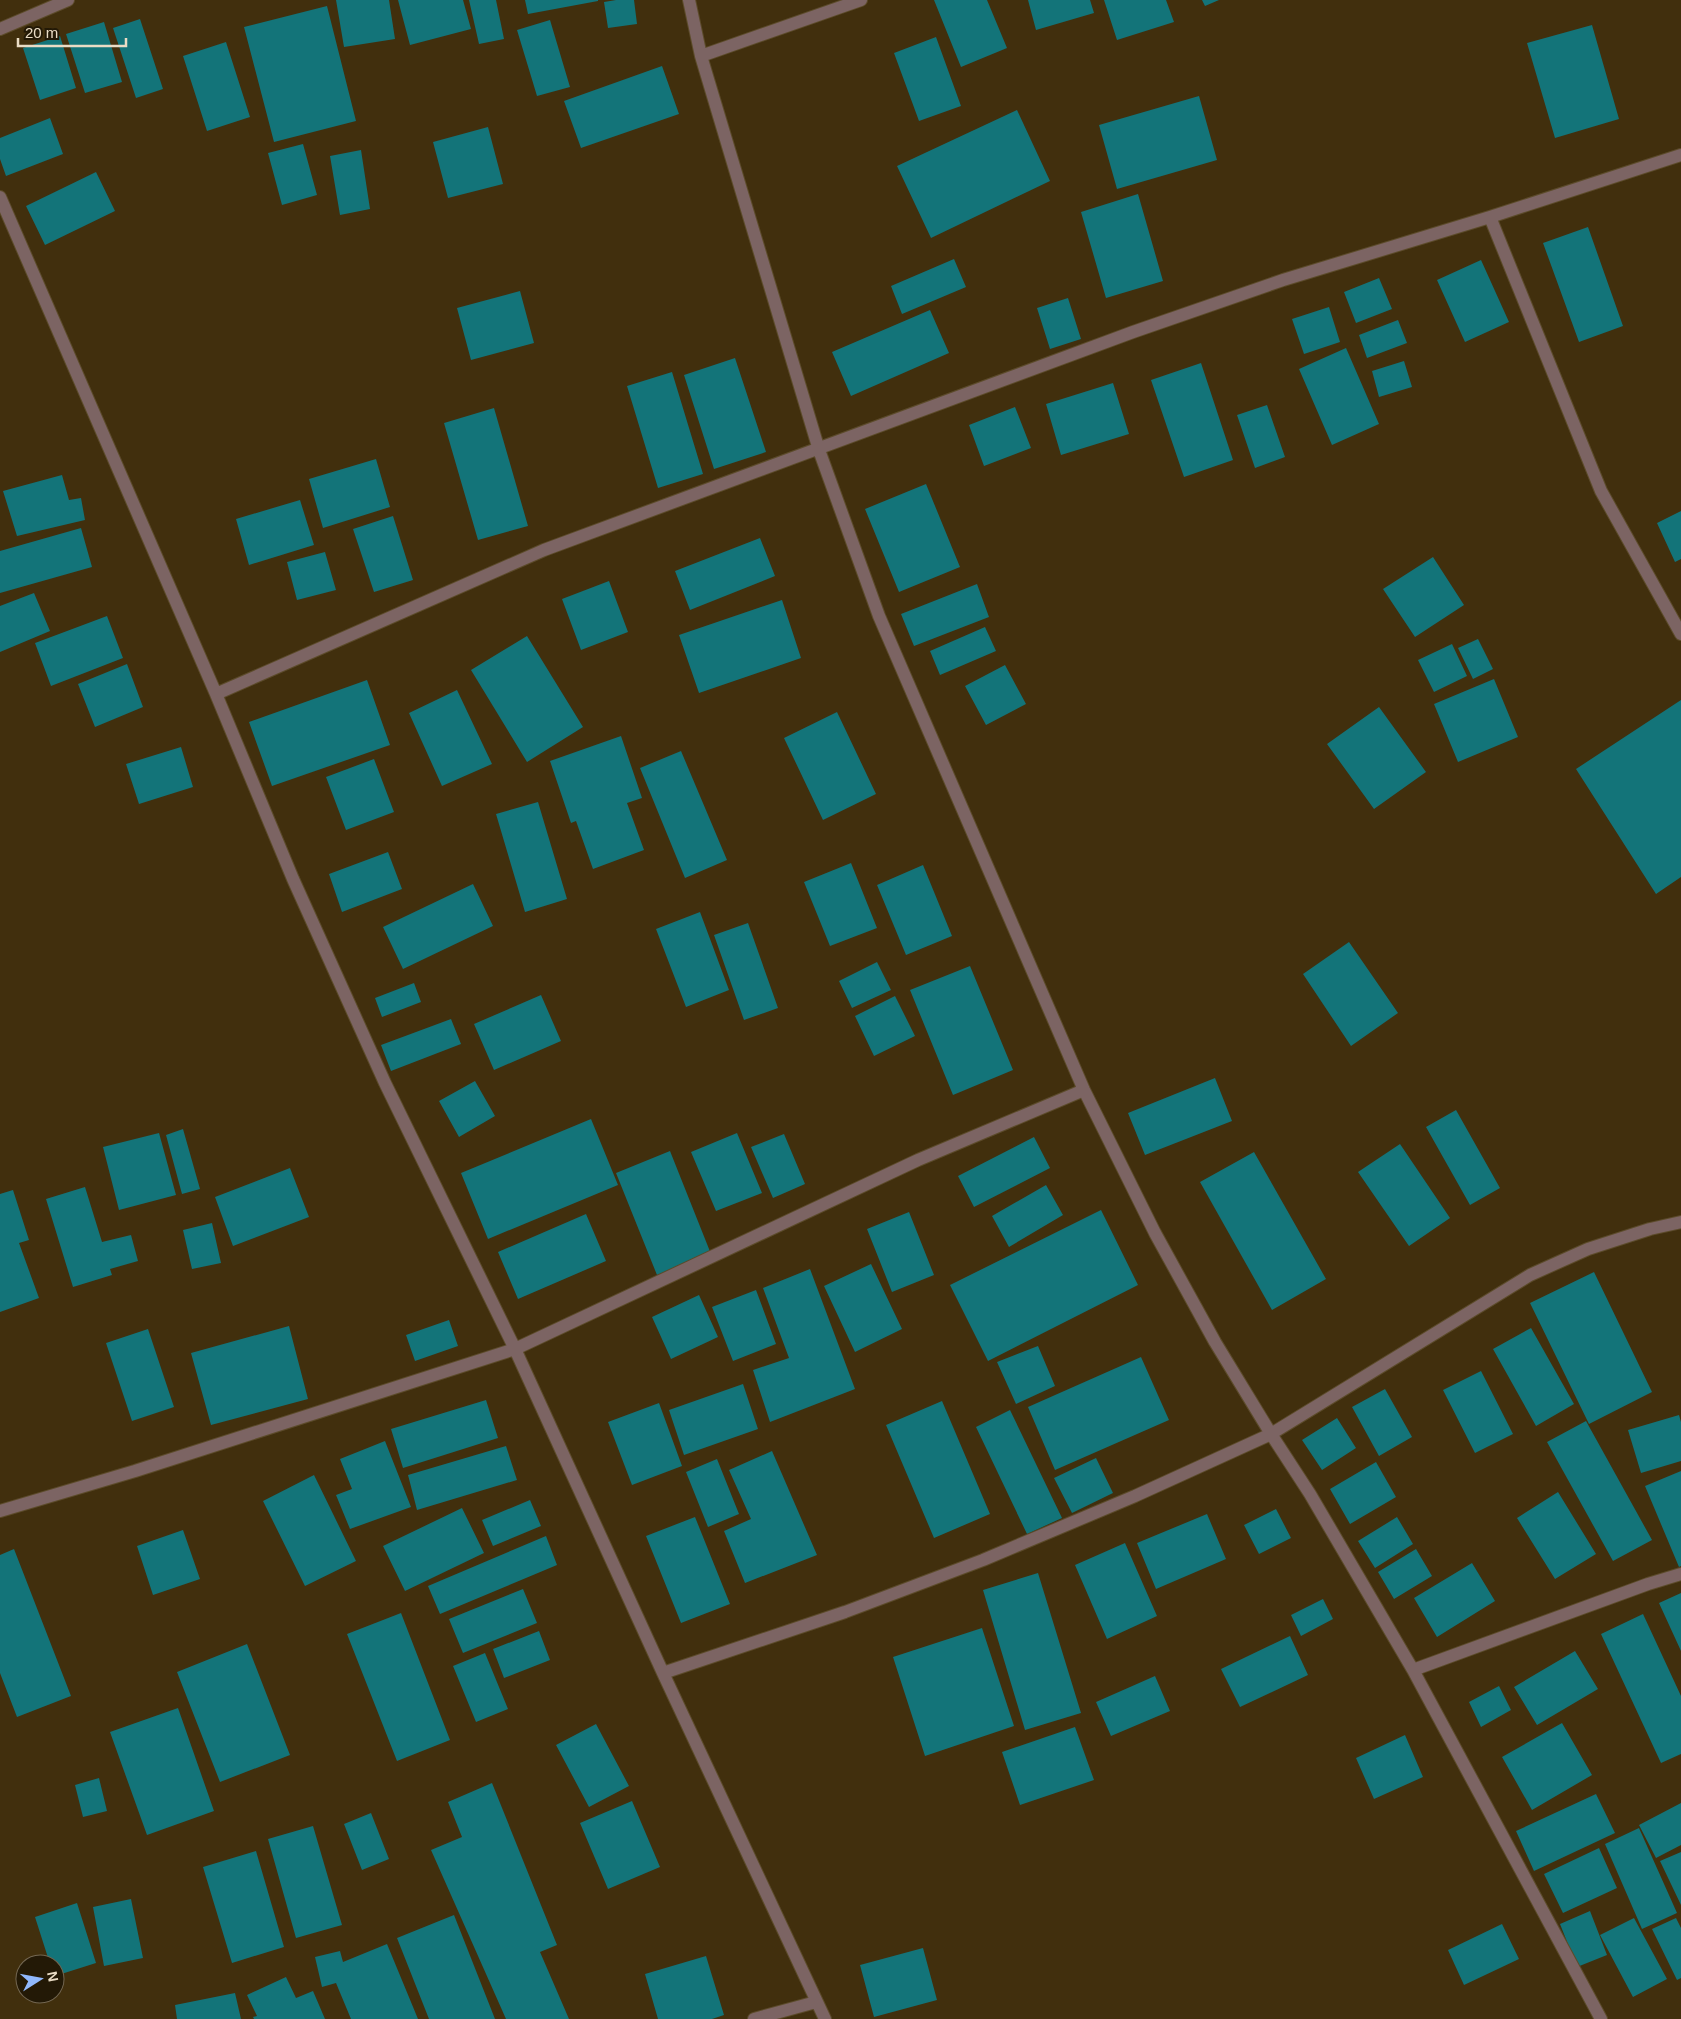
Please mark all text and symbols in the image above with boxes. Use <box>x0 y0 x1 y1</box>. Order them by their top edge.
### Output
scale bar <box>18 15 125 47</box>
text: 20 m <box>25 24 58 41</box>
north arrow <box>15 1954 65 2004</box>
text: N <box>44 1970 62 1983</box>

